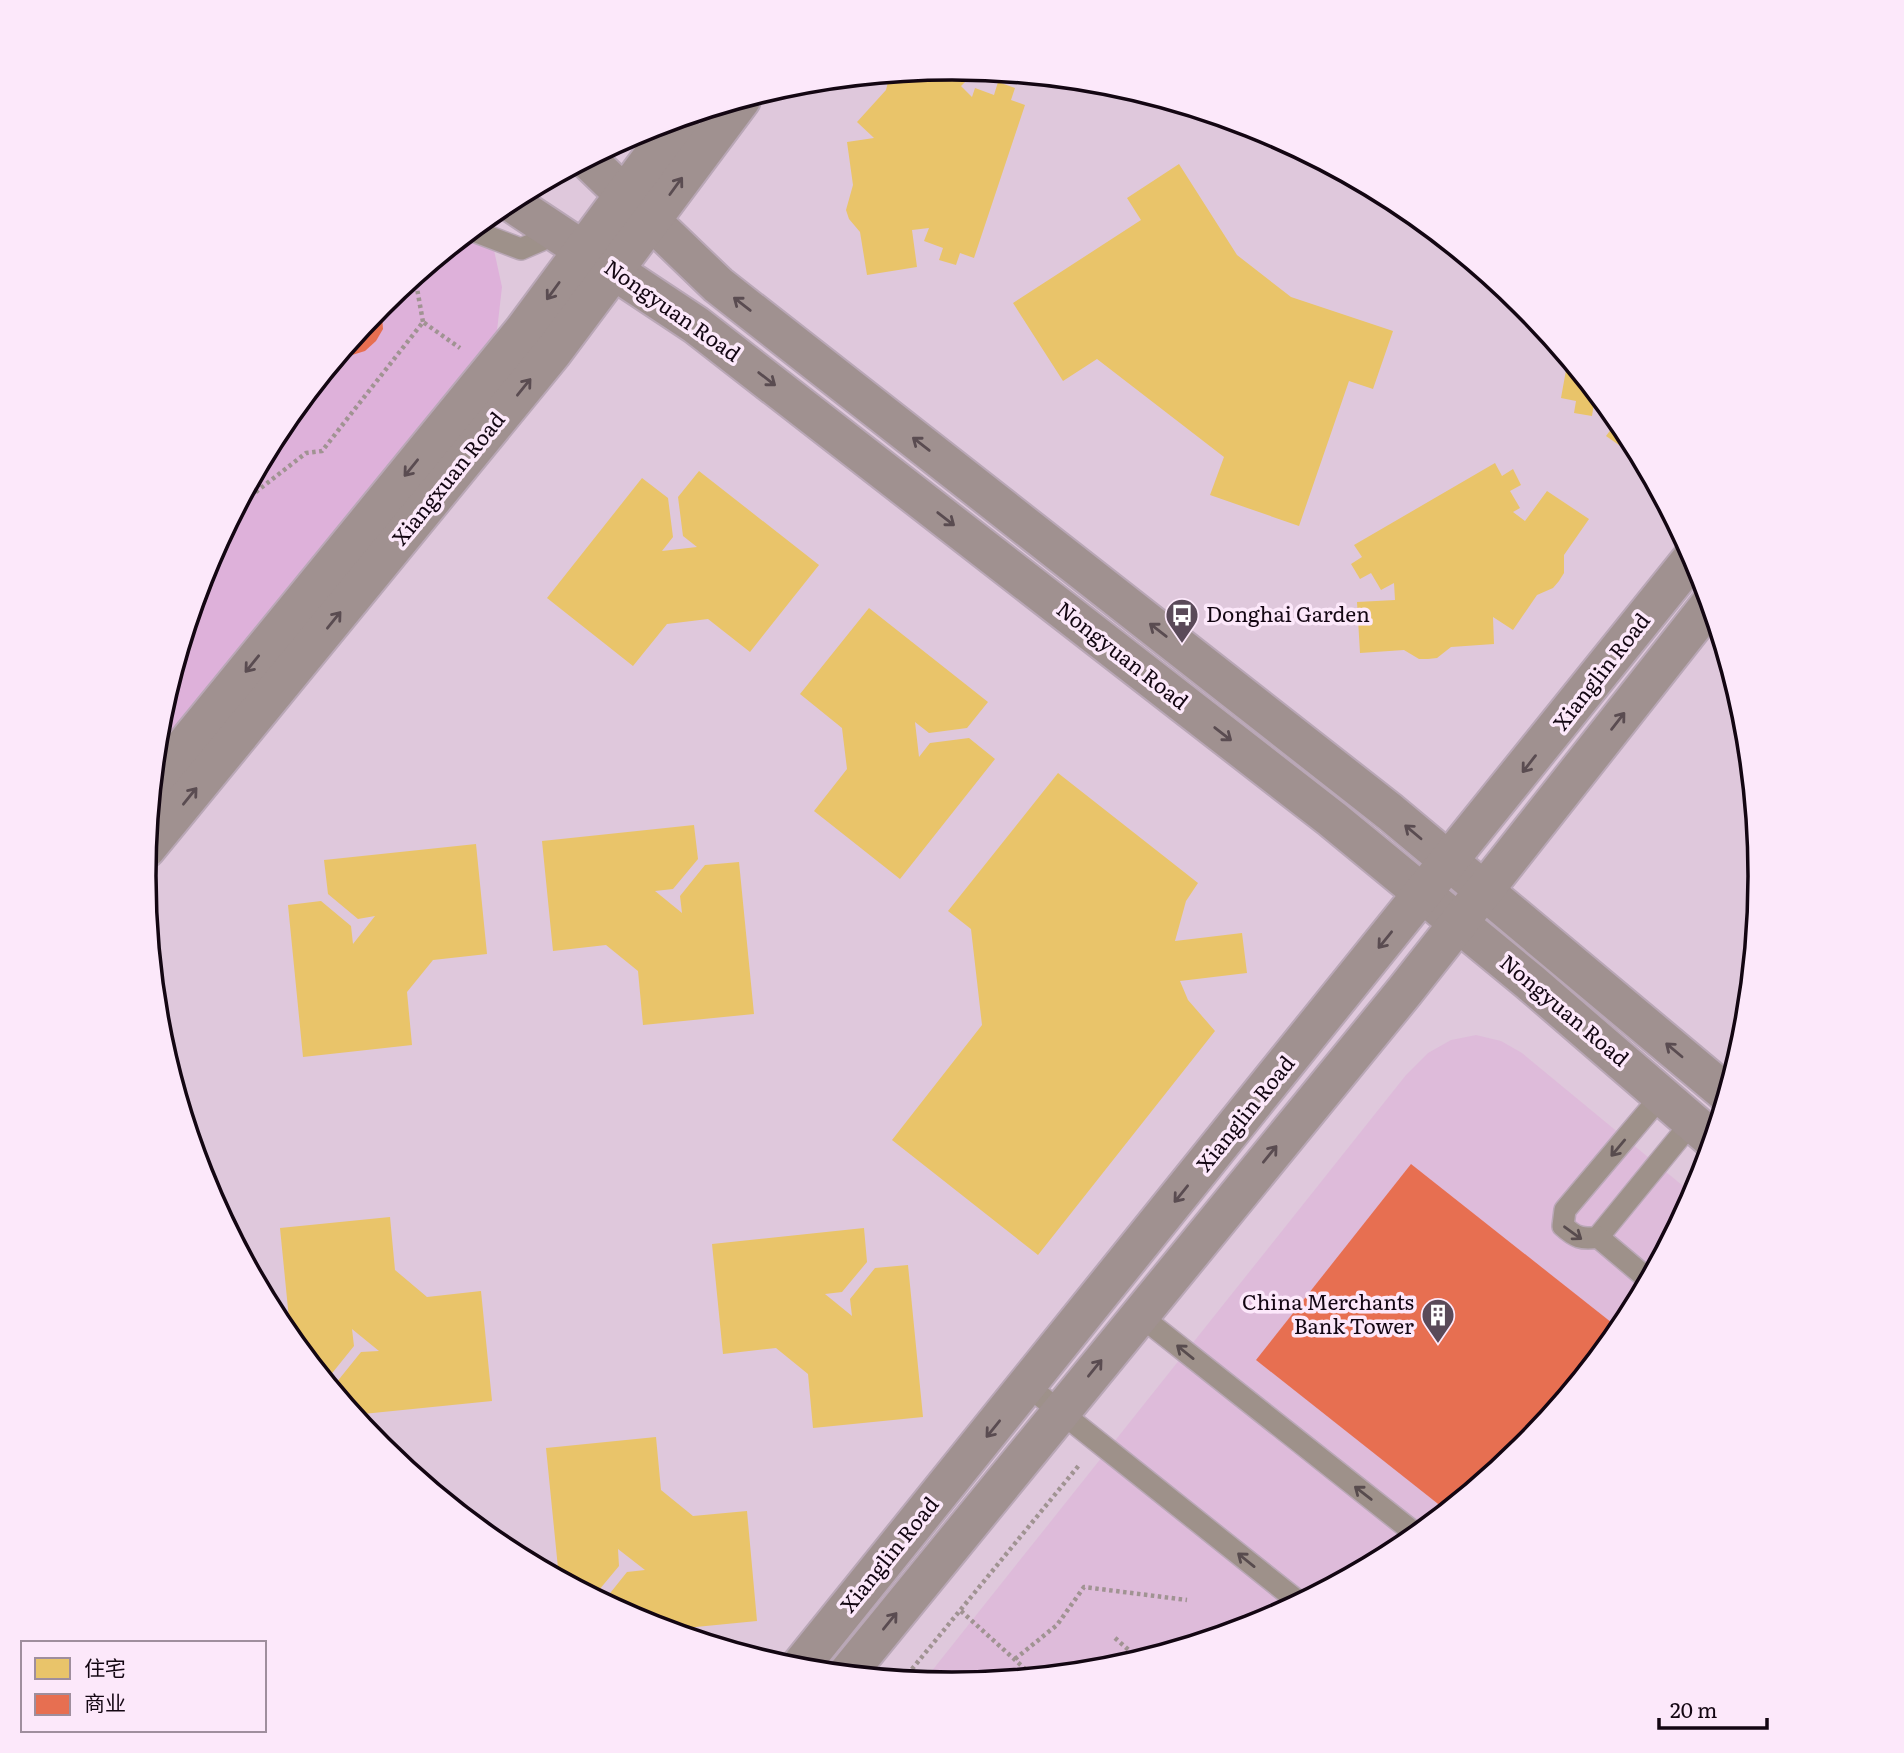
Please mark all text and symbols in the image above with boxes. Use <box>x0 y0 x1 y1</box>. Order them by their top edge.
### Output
one-way arrow <box>669 177 683 196</box>
street label: Nongyuan Road <box>599 250 748 368</box>
one-way arrow <box>546 281 560 300</box>
one-way arrow <box>733 296 752 311</box>
one-way arrow <box>757 372 775 387</box>
one-way arrow <box>517 379 532 397</box>
street label: Xiangxuan Road <box>383 404 511 551</box>
one-way arrow <box>912 437 931 452</box>
one-way arrow <box>403 459 419 477</box>
one-way arrow <box>937 511 955 526</box>
street label: Nongyuan Road <box>1051 593 1196 716</box>
bus stop icon: Donghai Garden <box>1163 596 1201 645</box>
place label: Donghai Garden <box>1206 597 1370 628</box>
street label: Xianglin Road <box>1544 605 1656 736</box>
one-way arrow <box>326 612 342 630</box>
one-way arrow <box>1149 622 1167 637</box>
one-way arrow <box>244 654 259 672</box>
one-way arrow <box>1610 712 1625 731</box>
one-way arrow <box>1213 726 1231 741</box>
one-way arrow <box>1522 754 1537 773</box>
one-way arrow <box>182 788 197 806</box>
one-way arrow <box>1405 824 1423 839</box>
one-way arrow <box>1378 931 1393 949</box>
street label: Nongyuan Road <box>1494 946 1637 1072</box>
one-way arrow <box>1666 1042 1684 1058</box>
street label: Xianglin Road <box>1188 1048 1301 1177</box>
one-way arrow <box>1610 1138 1626 1156</box>
one-way arrow <box>1262 1146 1278 1164</box>
one-way arrow <box>1174 1185 1189 1203</box>
one-way arrow <box>1563 1225 1582 1240</box>
place label: China Merchants Bank Tower <box>1242 1285 1414 1340</box>
building icon: China Merchants Bank Tower <box>1419 1296 1457 1345</box>
one-way arrow <box>1176 1344 1194 1360</box>
one-way arrow <box>1087 1360 1103 1378</box>
one-way arrow <box>985 1419 1001 1437</box>
one-way arrow <box>1354 1486 1373 1501</box>
street label: Xianglin Road <box>832 1489 945 1618</box>
one-way arrow <box>1238 1552 1256 1568</box>
one-way arrow <box>883 1613 898 1631</box>
legend <box>21 1641 266 1732</box>
text: 住宅 <box>84 1651 126 1682</box>
text: 商业 <box>84 1686 126 1717</box>
scale bar <box>1659 1686 1768 1730</box>
text: 20 m <box>1670 1693 1717 1724</box>

